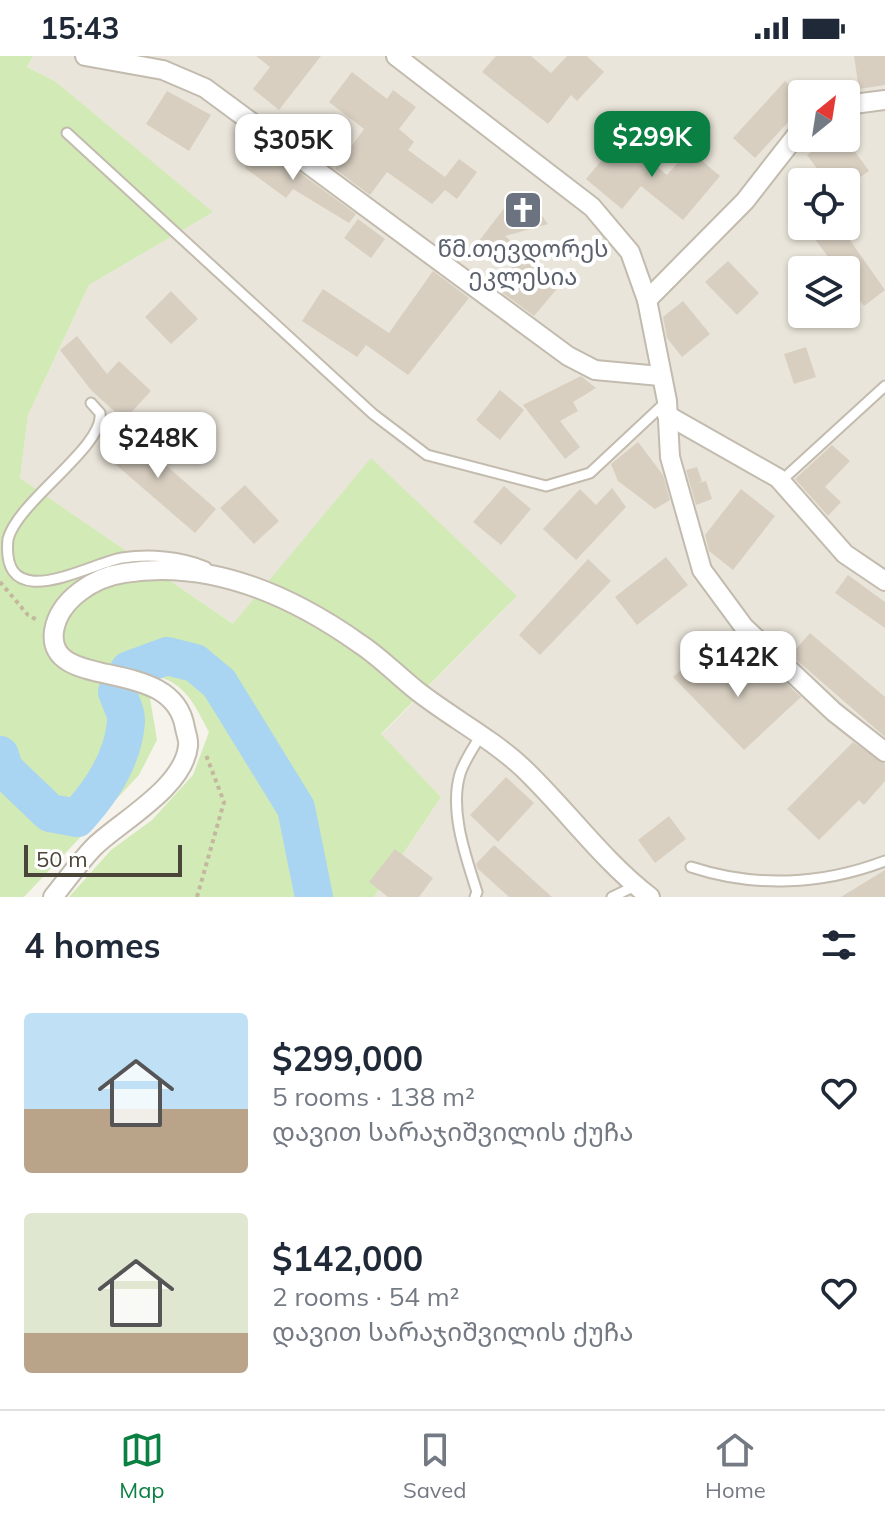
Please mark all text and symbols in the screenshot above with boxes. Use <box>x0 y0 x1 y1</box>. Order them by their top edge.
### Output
text: 15:43 <box>40 9 119 47</box>
north arrow <box>788 80 860 152</box>
map controls <box>788 80 860 328</box>
pin: $299K <box>596 111 708 179</box>
pin: $305K <box>237 114 349 182</box>
text: $299K <box>612 120 692 153</box>
text: $305K <box>253 123 333 156</box>
button: locate <box>788 168 860 240</box>
church icon: წმ.თევდორეს ეკლესია <box>502 189 544 231</box>
place label: წმ.თევდორეს ეკლესია <box>437 233 609 291</box>
button: layers <box>788 256 860 328</box>
pin: $248K <box>102 412 214 480</box>
text: $248K <box>118 421 198 454</box>
pin: $142K <box>682 631 794 699</box>
text: $142K <box>698 640 778 673</box>
scale bar <box>24 841 182 877</box>
text: 50 m <box>36 845 87 873</box>
icon: filters <box>817 923 861 967</box>
text: 4 homes <box>24 924 161 967</box>
text: $299,000 <box>272 1037 423 1080</box>
icon: home <box>88 1045 184 1141</box>
icon: heart <box>817 1071 861 1115</box>
text: 5 rooms · 138 m² <box>272 1080 475 1113</box>
text: დავით სარაჯიშვილის ქუჩა <box>272 1115 634 1148</box>
text: $142,000 <box>272 1237 423 1280</box>
icon: home <box>88 1245 184 1341</box>
icon: heart <box>817 1271 861 1315</box>
text: 2 rooms · 54 m² <box>272 1280 459 1313</box>
text: დავით სარაჯიშვილის ქუჩა <box>272 1315 634 1348</box>
tab: Map <box>119 1428 165 1504</box>
tab: Saved <box>403 1428 467 1504</box>
tab: Home <box>705 1428 766 1504</box>

